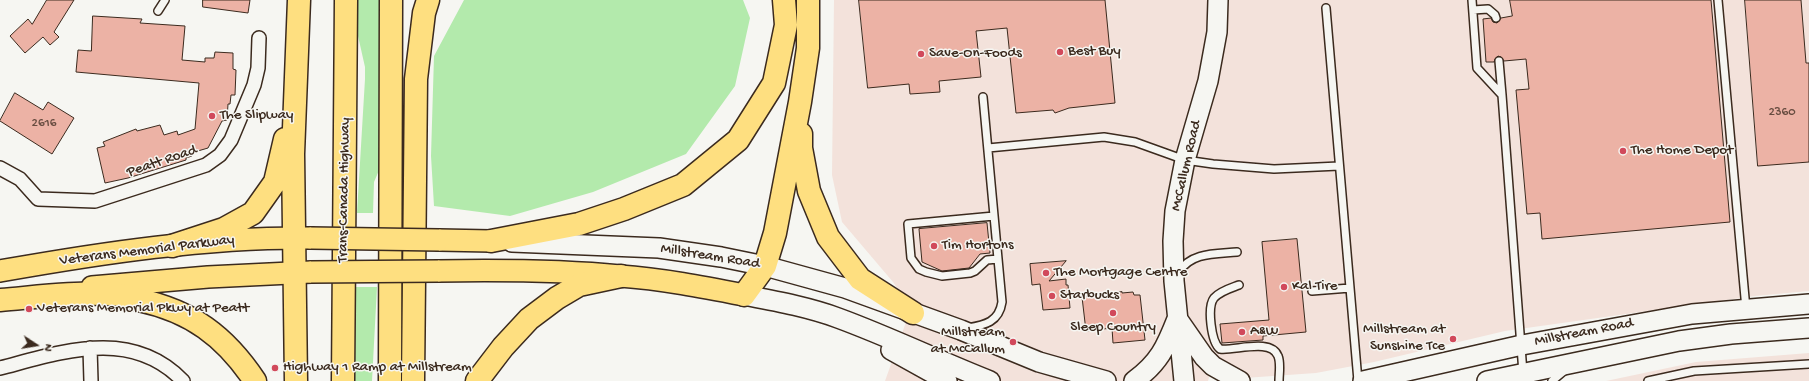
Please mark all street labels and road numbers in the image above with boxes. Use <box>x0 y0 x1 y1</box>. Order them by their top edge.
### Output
street label: Trans-Canada Highway <box>335 117 355 263</box>
street label: McCallum Road <box>1168 119 1206 213</box>
street label: Peatt Road <box>125 142 199 182</box>
street label: Veterans Memorial Parkway <box>59 231 235 271</box>
street label: Millstream Road <box>659 240 761 274</box>
street label: Millstream Road <box>1533 315 1635 351</box>

